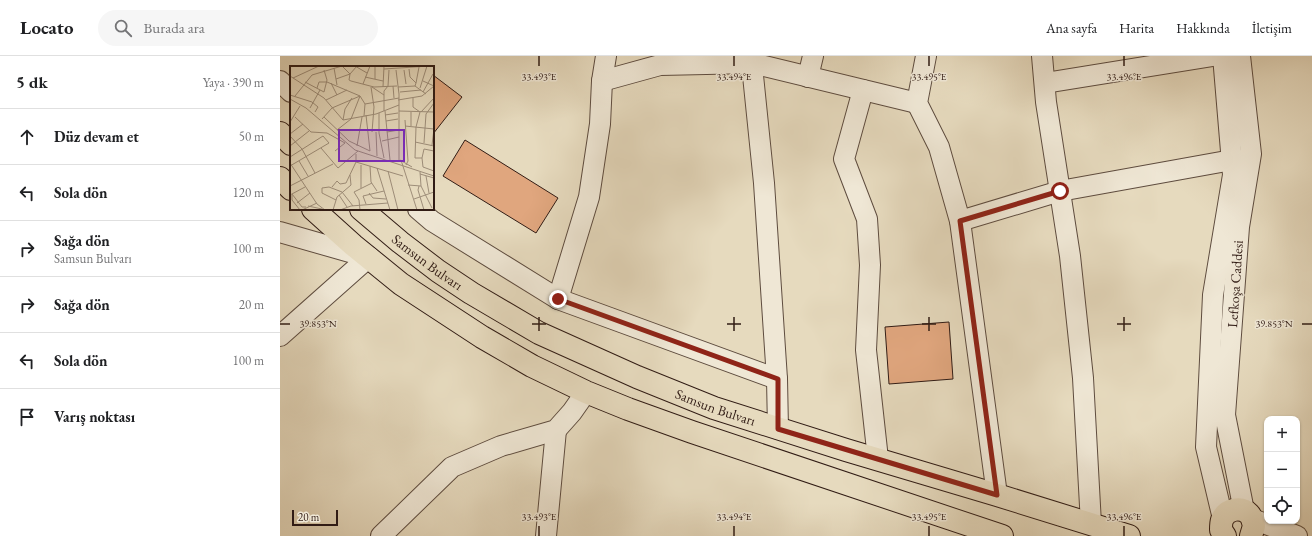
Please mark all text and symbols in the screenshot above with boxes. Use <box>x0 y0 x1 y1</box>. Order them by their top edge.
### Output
search box <box>98 10 378 46</box>
text: Locato <box>20 15 74 40</box>
icon: search <box>112 17 134 39</box>
text: Burada ara <box>144 18 205 37</box>
text: Ana sayfa <box>1046 19 1097 37</box>
text: Harita <box>1119 19 1154 37</box>
text: Hakkında <box>1176 19 1230 37</box>
text: İletişim <box>1252 19 1292 37</box>
inset map <box>290 66 434 210</box>
text: 33.493°E <box>522 70 557 83</box>
text: 33.494°E <box>717 70 752 83</box>
text: 33.495°E <box>912 70 947 83</box>
text: 33.496°E <box>1107 70 1142 83</box>
text: 5 dk <box>16 71 48 93</box>
text: Yaya · 390 m <box>203 74 264 91</box>
icon: ahead <box>16 126 38 148</box>
text: Düz devam et <box>54 127 139 146</box>
text: 50 m <box>239 128 264 145</box>
icon: left <box>16 182 38 204</box>
route start <box>1051 182 1069 200</box>
text: Sola dön <box>54 183 107 202</box>
text: 120 m <box>233 184 264 201</box>
street label: Samsun Bulvarı <box>388 230 467 294</box>
text: Sağa dön <box>54 231 110 250</box>
icon: right <box>16 238 38 260</box>
street label: Lefkoşa Caddesi <box>1223 239 1247 328</box>
text: 100 m <box>233 240 264 257</box>
text: Samsun Bulvarı <box>54 250 132 267</box>
route end <box>549 290 567 308</box>
icon: right <box>16 294 38 316</box>
text: Sağa dön <box>54 295 110 314</box>
text: 20 m <box>239 296 264 313</box>
text: 39.853°N <box>299 317 337 330</box>
text: 39.853°N <box>1255 317 1293 330</box>
icon: left <box>16 350 38 372</box>
text: Sola dön <box>54 351 107 370</box>
text: 100 m <box>233 352 264 369</box>
street label: Samsun Bulvarı <box>673 384 758 430</box>
icon: arrive <box>16 406 38 428</box>
text: Varış noktası <box>54 407 135 426</box>
map controls <box>1264 416 1300 524</box>
button: + <box>1264 416 1300 452</box>
button: − <box>1264 452 1300 488</box>
button: locate <box>1264 488 1300 524</box>
scale bar <box>292 508 338 527</box>
text: 20 m <box>298 510 319 524</box>
text: 33.493°E <box>522 510 557 523</box>
text: 33.494°E <box>717 510 752 523</box>
text: 33.495°E <box>912 510 947 523</box>
text: 33.496°E <box>1107 510 1142 523</box>

